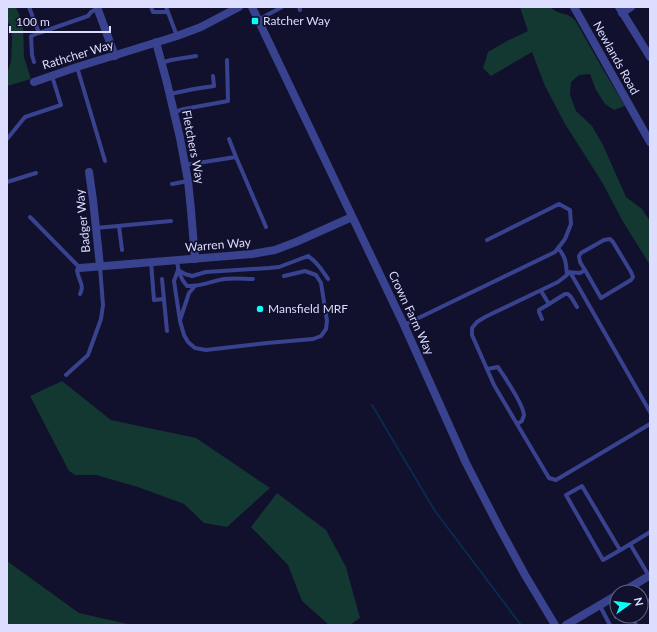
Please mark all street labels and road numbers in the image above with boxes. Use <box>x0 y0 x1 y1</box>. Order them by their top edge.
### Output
street label: Newlands Road <box>590 18 643 97</box>
street label: Rathcher Way <box>40 36 116 72</box>
street label: Fletchers Way <box>179 109 208 186</box>
street label: Badger Way <box>72 188 93 253</box>
street label: Warren Way <box>184 234 252 255</box>
street label: Crown Farm Way <box>385 268 438 358</box>

